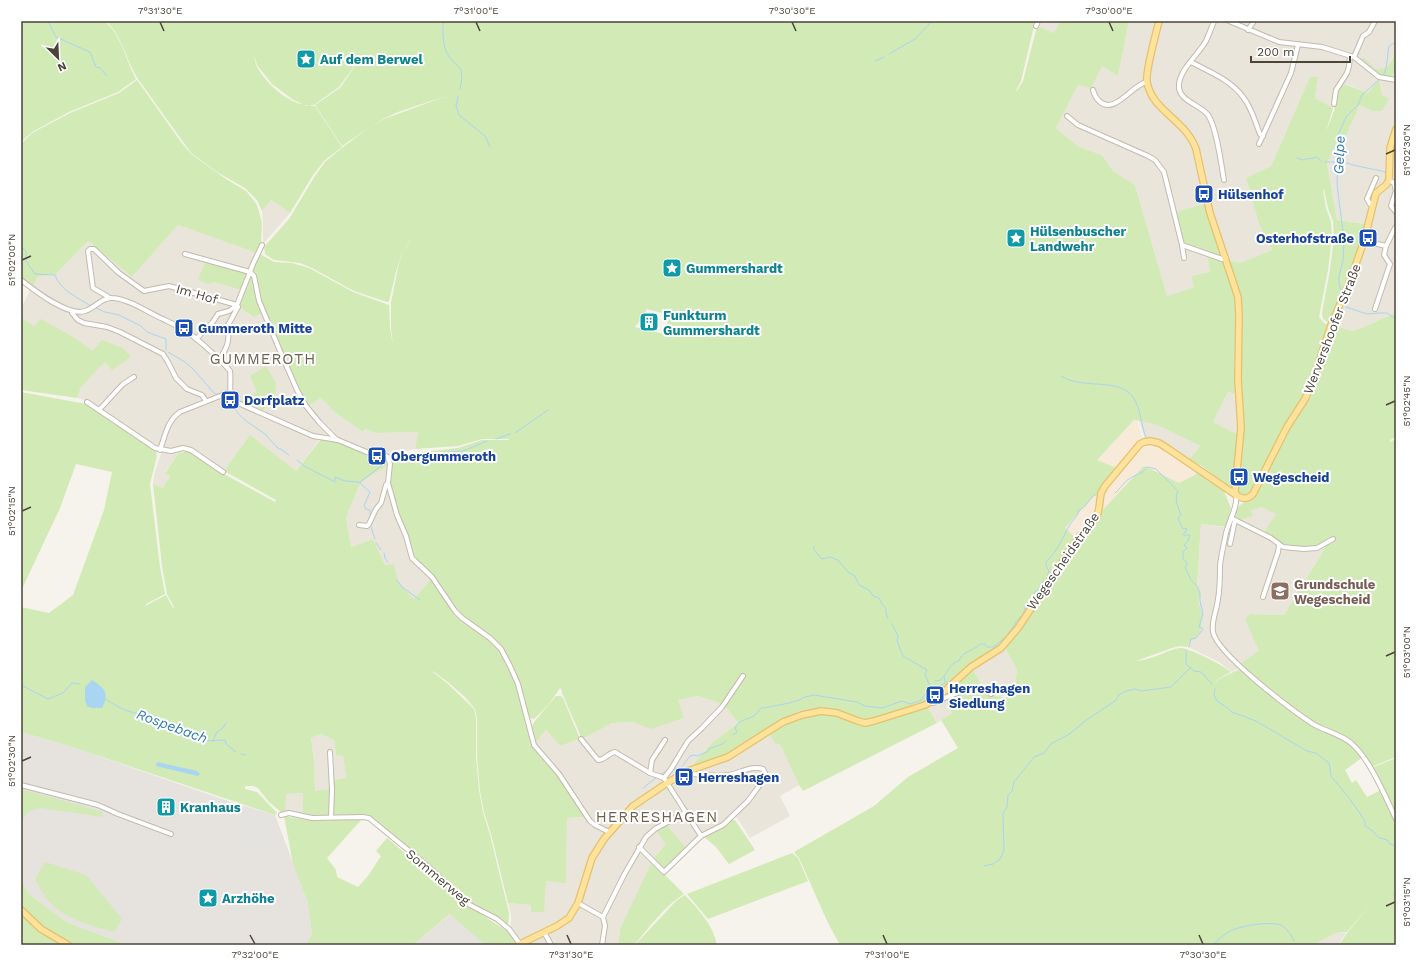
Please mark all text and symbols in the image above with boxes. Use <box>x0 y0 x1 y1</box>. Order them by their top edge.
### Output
text: 7°31'30"E <box>138 5 182 16</box>
text: 7°31'00"E <box>453 5 499 16</box>
text: 7°30'30"E <box>768 5 816 16</box>
text: 7°30'00"E <box>1085 5 1133 16</box>
north arrow <box>38 38 78 78</box>
scale bar <box>1251 38 1350 64</box>
text: 200 m <box>1257 45 1294 59</box>
place icon: Auf dem Berwel <box>295 48 317 70</box>
place label: Auf dem Berwel <box>320 52 423 67</box>
text: N <box>55 59 68 74</box>
text: 51°02'30"N <box>1401 124 1412 176</box>
water label: Gelpe <box>1330 135 1348 175</box>
bus stop icon: Hülsenhof <box>1193 183 1215 205</box>
place label: Hülsenhof <box>1218 187 1284 202</box>
place label: Hülsenbuscher Landwehr <box>1030 224 1126 254</box>
place icon: Hülsenbuscher Landwehr <box>1005 227 1027 249</box>
bus stop icon: Osterhofstraße <box>1357 227 1379 249</box>
place label: Osterhofstraße <box>1256 231 1354 246</box>
text: 51°02'00"N <box>6 234 17 286</box>
place icon: Gummershardt <box>661 257 683 279</box>
place label: Gummershardt <box>686 261 783 276</box>
street label: Wervershoofer Straße <box>1300 262 1364 396</box>
street label: Im Hof <box>174 281 220 307</box>
place label: Funkturm Gummershardt <box>663 308 760 338</box>
building icon: Funkturm Gummershardt <box>638 311 660 333</box>
bus stop icon: Gummeroth Mitte <box>173 317 195 339</box>
place label: Gummeroth Mitte <box>198 321 313 336</box>
district label: GUMMEROTH <box>210 350 316 368</box>
text: 51°02'45"N <box>1401 375 1412 427</box>
bus stop icon: Dorfplatz <box>219 389 241 411</box>
place label: Dorfplatz <box>244 393 305 408</box>
bus stop icon: Obergummeroth <box>366 445 388 467</box>
place label: Obergummeroth <box>391 449 496 464</box>
bus stop icon: Wegescheid <box>1228 466 1250 488</box>
place label: Wegescheid <box>1253 470 1329 485</box>
text: 51°02'15"N <box>6 486 17 536</box>
street label: Wegescheidstraße <box>1024 509 1102 613</box>
place label: Grundschule Wegescheid <box>1294 577 1376 607</box>
school or university icon: Grundschule Wegescheid <box>1269 580 1291 602</box>
text: 51°03'00"N <box>1401 626 1412 678</box>
place label: Herreshagen Siedlung <box>949 681 1030 711</box>
bus stop icon: Herreshagen Siedlung <box>924 684 946 706</box>
water label: Rospebach <box>134 706 210 746</box>
text: 51°02'30"N <box>6 735 17 787</box>
bus stop icon: Herreshagen <box>673 766 695 788</box>
place label: Herreshagen <box>698 770 779 785</box>
building icon: Kranhaus <box>155 796 177 818</box>
place label: Kranhaus <box>180 800 241 815</box>
district label: HERRESHAGEN <box>596 808 718 826</box>
street label: Sommerweg <box>403 846 473 908</box>
text: 51°03'15"N <box>1401 877 1412 927</box>
place icon: Arzhöhe <box>197 887 219 909</box>
place label: Arzhöhe <box>222 891 275 906</box>
text: 7°32'00"E <box>231 949 279 960</box>
text: 7°31'30"E <box>549 949 593 960</box>
text: 7°31'00"E <box>864 949 910 960</box>
text: 7°30'30"E <box>1179 949 1227 960</box>

